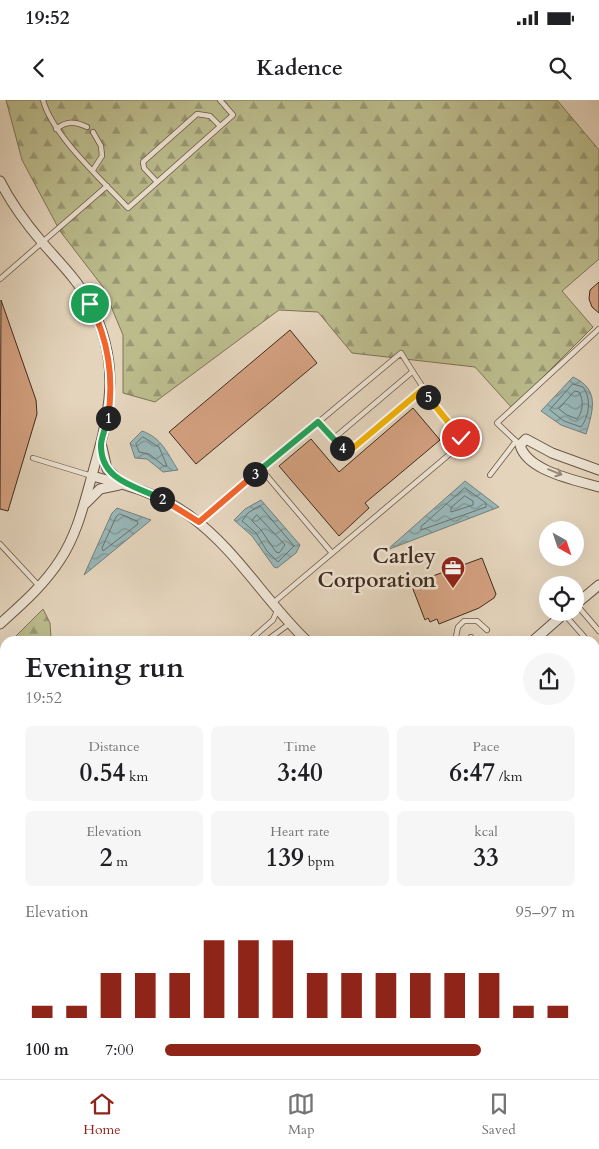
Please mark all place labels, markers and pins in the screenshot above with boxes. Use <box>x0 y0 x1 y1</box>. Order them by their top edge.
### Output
pin <box>69 283 111 325</box>
pin: 5 <box>416 384 440 410</box>
pin: 1 <box>96 406 120 430</box>
pin <box>440 417 482 459</box>
pin: 4 <box>330 436 354 460</box>
pin: 3 <box>242 462 268 486</box>
pin: 2 <box>150 486 174 512</box>
place label: Carley Corporation <box>318 542 436 595</box>
office icon: Carley Corporation <box>440 555 466 589</box>

